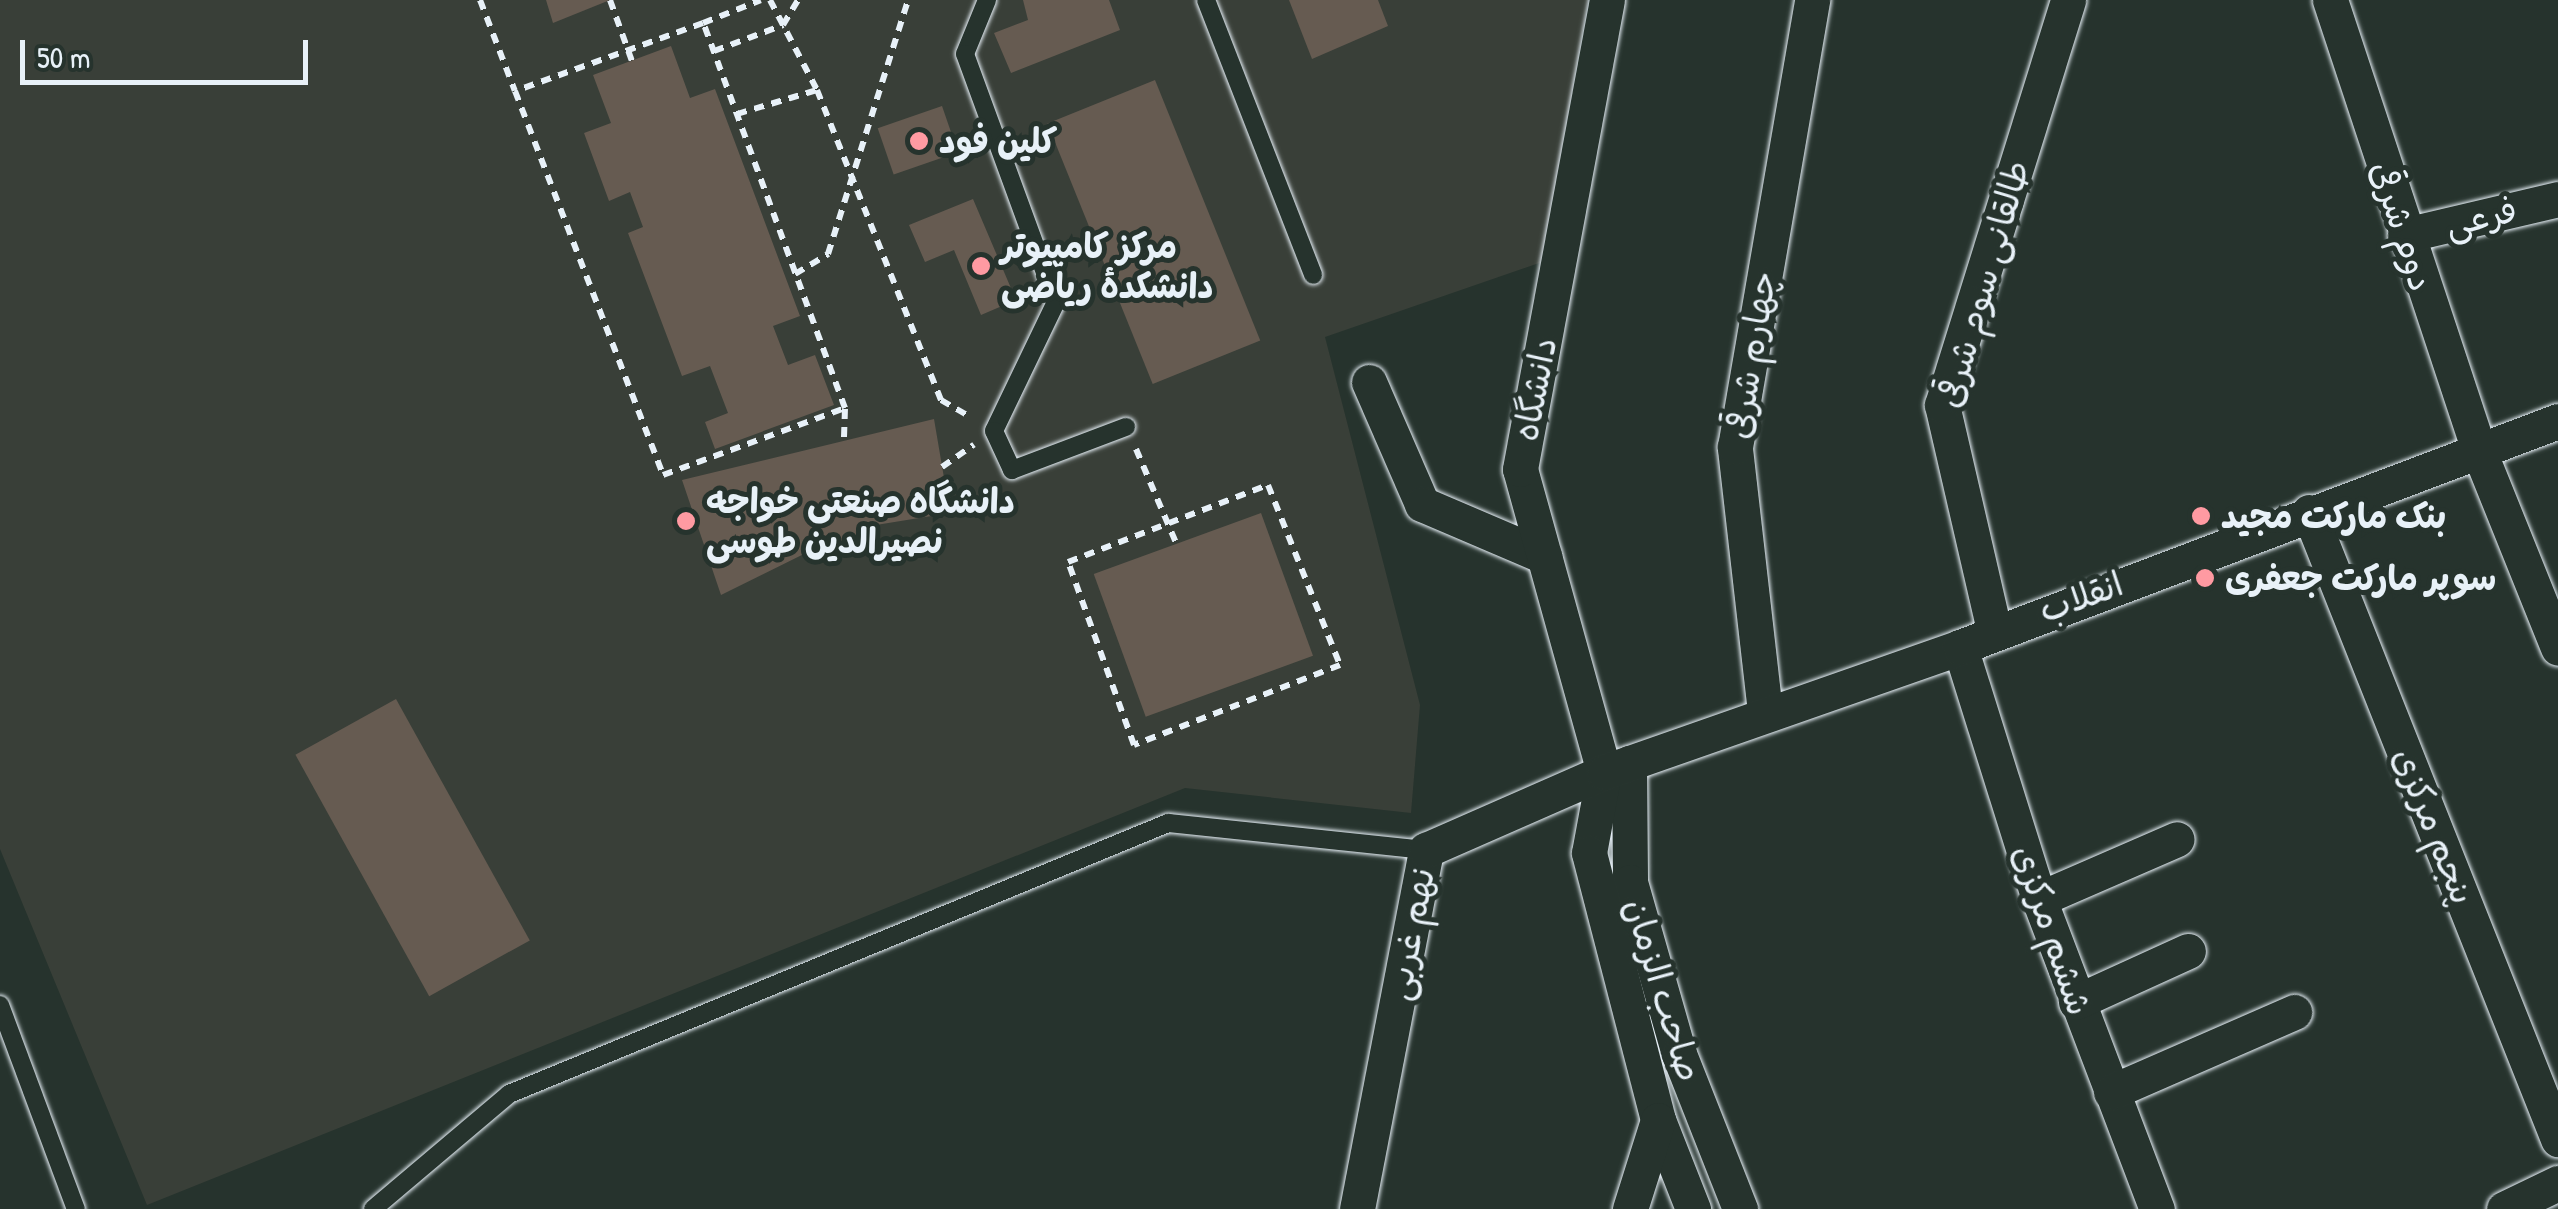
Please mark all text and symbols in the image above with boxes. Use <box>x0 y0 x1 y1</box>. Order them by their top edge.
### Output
scale bar <box>25 20 312 82</box>
text: 50 m <box>37 37 90 77</box>
place label: کلین فود <box>939 120 1057 162</box>
marker: کلین فود <box>908 130 930 152</box>
street label: طالقانی سوم شرقی <box>1928 156 2038 412</box>
street label: دوم شرقی <box>2361 156 2443 296</box>
street label: فرعی <box>2441 188 2521 246</box>
place label: مرکز کامپیوتر دانشکدهٔ ریاضی <box>1001 225 1214 307</box>
marker: مرکز کامپیوتر دانشکدهٔ ریاضی <box>970 255 992 277</box>
street label: چهارم شرقی <box>1717 268 1785 442</box>
street label: دانشگاه <box>1504 334 1566 444</box>
place label: دانشگاه صنعتی خواجه نصیرالدین طوسی <box>706 480 1015 562</box>
place label: بنک‌ مارکت مجید <box>2221 495 2446 537</box>
marker: بنک‌ مارکت مجید <box>2190 505 2212 527</box>
marker: دانشگاه صنعتی خواجه نصیرالدین طوسی <box>675 510 697 532</box>
place label: سوپر مارکت جعفری <box>2225 557 2496 599</box>
street label: انقلاب <box>2033 562 2129 632</box>
marker: سوپر مارکت جعفری <box>2194 567 2216 589</box>
street label: پنجم مرکزی <box>2384 742 2484 910</box>
street label: ششم مرکزی <box>2003 839 2101 1021</box>
street label: نهم غربی <box>1377 864 1443 1004</box>
street label: صاحب الزمان <box>1615 894 1711 1086</box>

